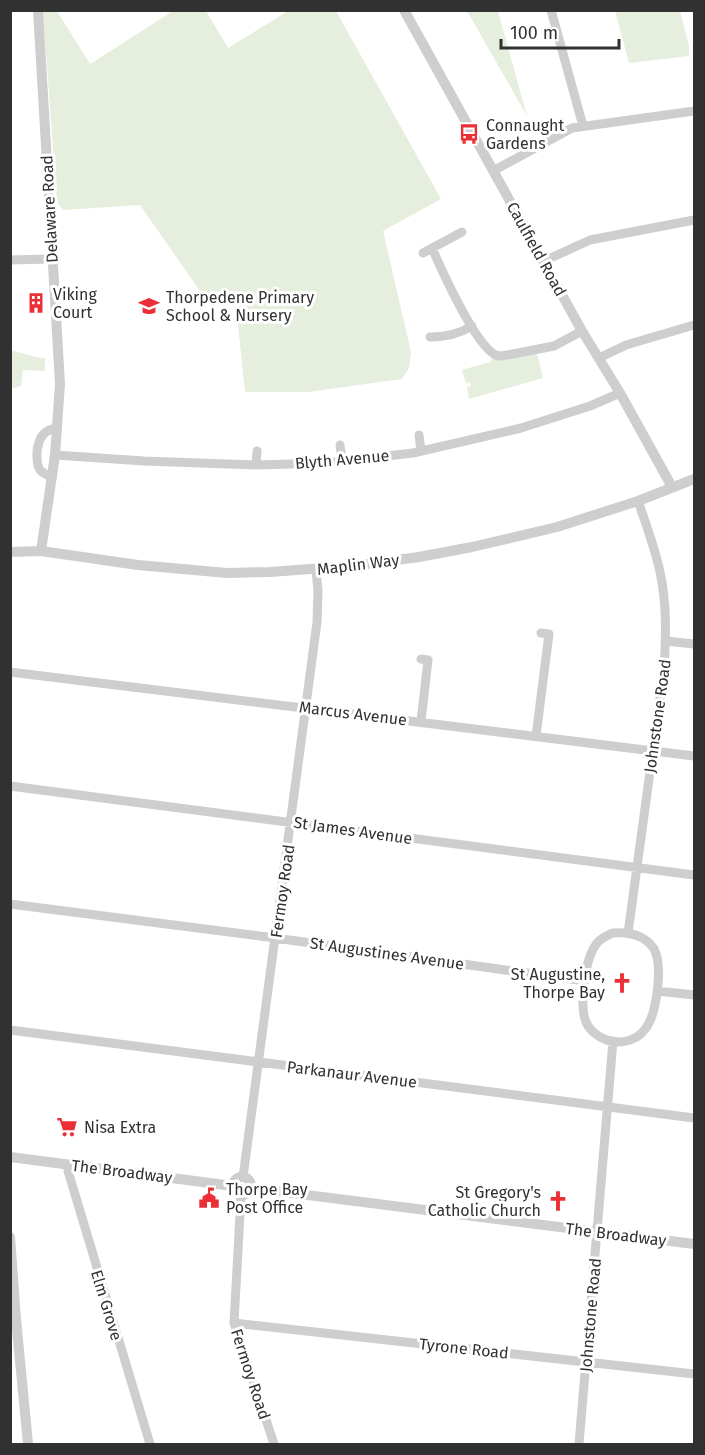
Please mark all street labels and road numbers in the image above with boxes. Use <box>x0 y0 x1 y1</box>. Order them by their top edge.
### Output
street label: Delaware Road <box>37 155 62 263</box>
street label: Caulfield Road <box>503 199 570 300</box>
street label: Blyth Avenue <box>294 446 390 473</box>
street label: Maplin Way <box>316 550 400 579</box>
street label: Johnstone Road <box>640 658 675 774</box>
street label: Marcus Avenue <box>298 697 408 730</box>
street label: St James Avenue <box>292 813 413 848</box>
street label: Fermoy Road <box>267 843 298 939</box>
street label: St Augustines Avenue <box>309 933 465 974</box>
street label: Parkanaur Avenue <box>286 1057 418 1092</box>
street label: The Broadway <box>71 1156 173 1187</box>
street label: The Broadway <box>565 1219 667 1250</box>
street label: Johnstone Road <box>576 1257 605 1373</box>
street label: Elm Grove <box>87 1268 126 1343</box>
street label: Fermoy Road <box>227 1326 274 1422</box>
street label: Tyrone Road <box>418 1334 510 1363</box>

